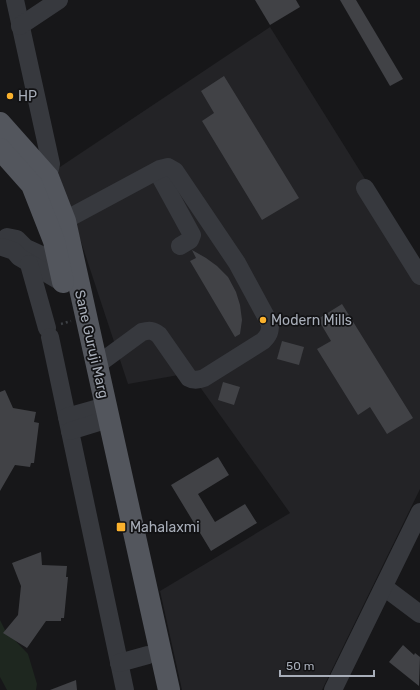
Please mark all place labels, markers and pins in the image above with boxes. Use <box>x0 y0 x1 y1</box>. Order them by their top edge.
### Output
place label: HP <box>18 88 37 105</box>
marker: HP <box>5 91 15 101</box>
place label: Modern Mills <box>271 312 352 329</box>
marker: Modern Mills <box>258 315 268 325</box>
place label: Mahalaxmi <box>130 519 200 536</box>
marker: Mahalaxmi <box>115 521 127 533</box>

